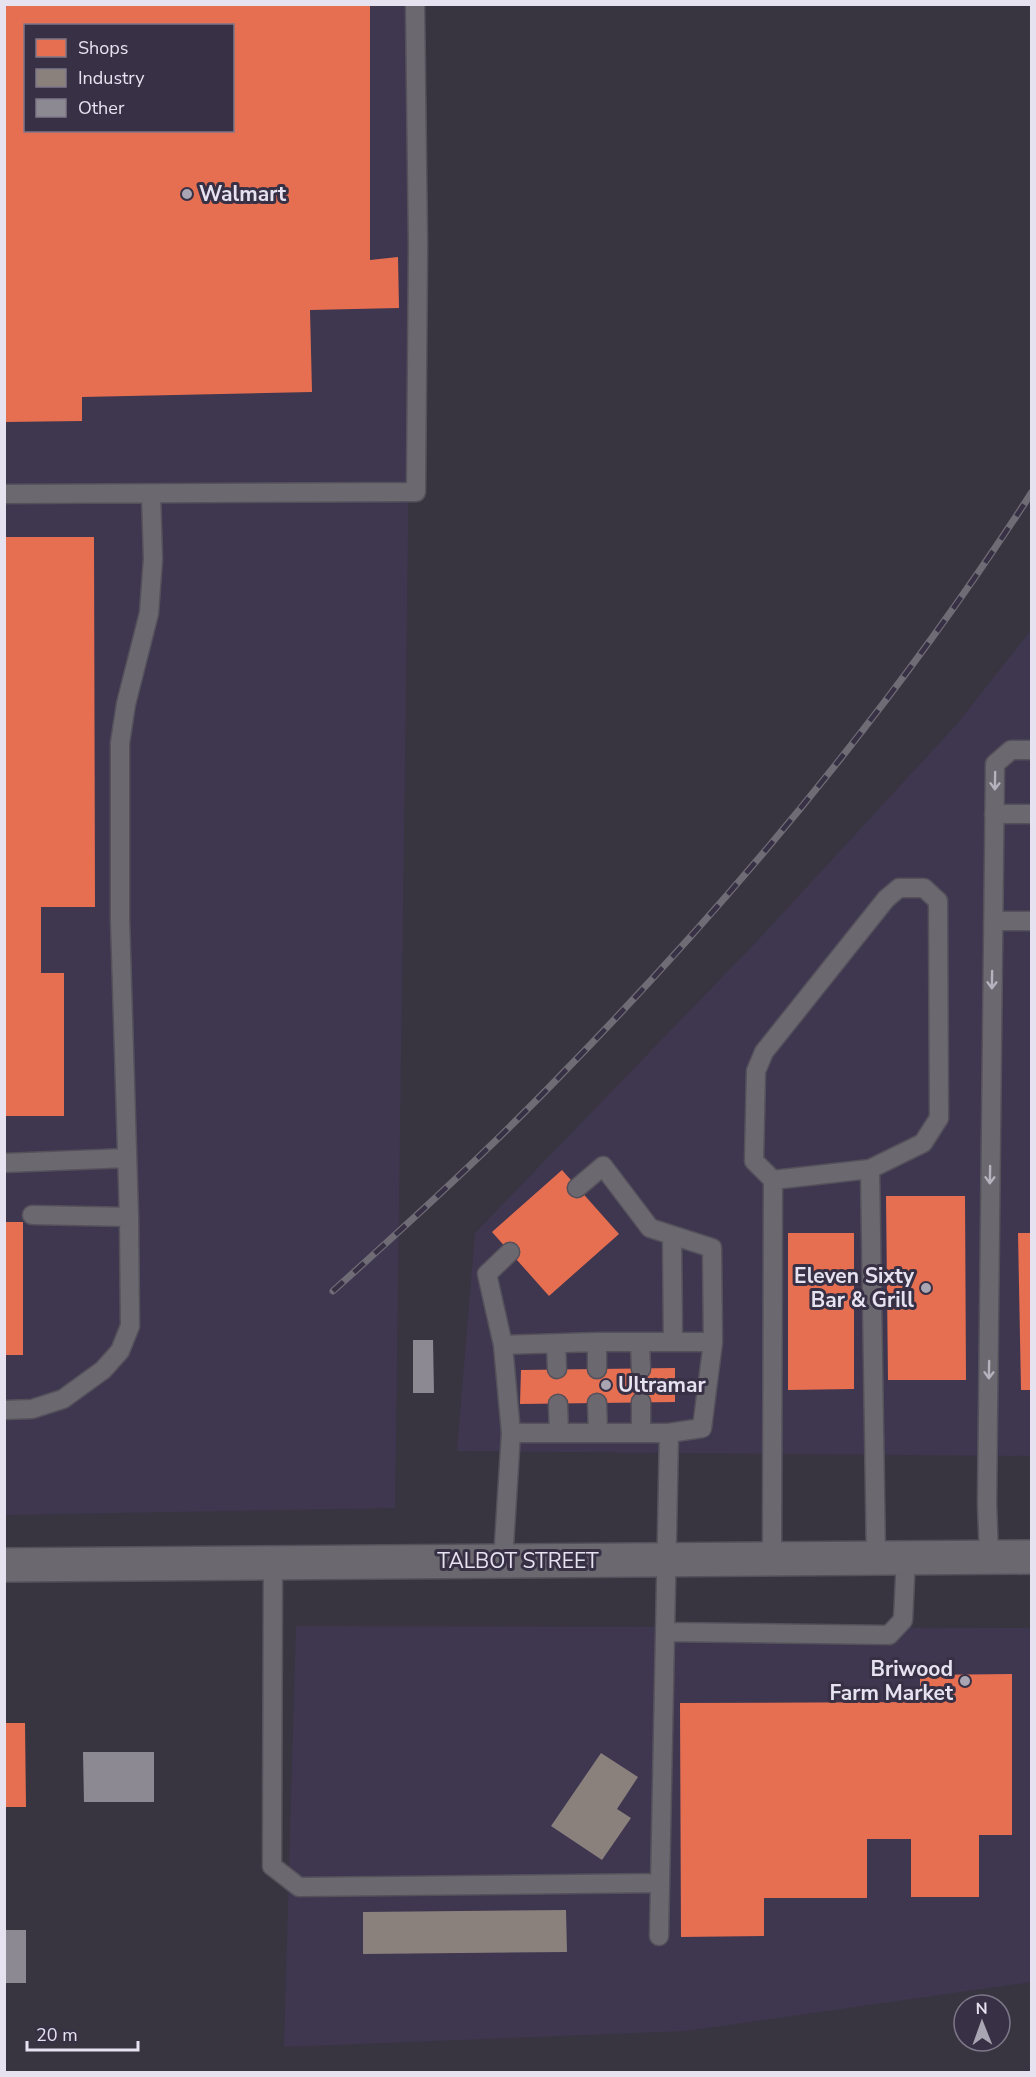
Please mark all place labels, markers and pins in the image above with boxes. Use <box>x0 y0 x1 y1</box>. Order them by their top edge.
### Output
place label: Walmart <box>199 180 287 208</box>
marker: Walmart <box>180 187 194 201</box>
place label: Eleven Sixty Bar & Grill <box>794 1262 915 1314</box>
marker: Eleven Sixty Bar & Grill <box>919 1281 933 1295</box>
place label: Ultramar <box>618 1371 707 1399</box>
marker: Ultramar <box>599 1378 613 1392</box>
place label: Briwood Farm Market <box>829 1655 954 1707</box>
marker: Briwood Farm Market <box>958 1674 972 1688</box>

